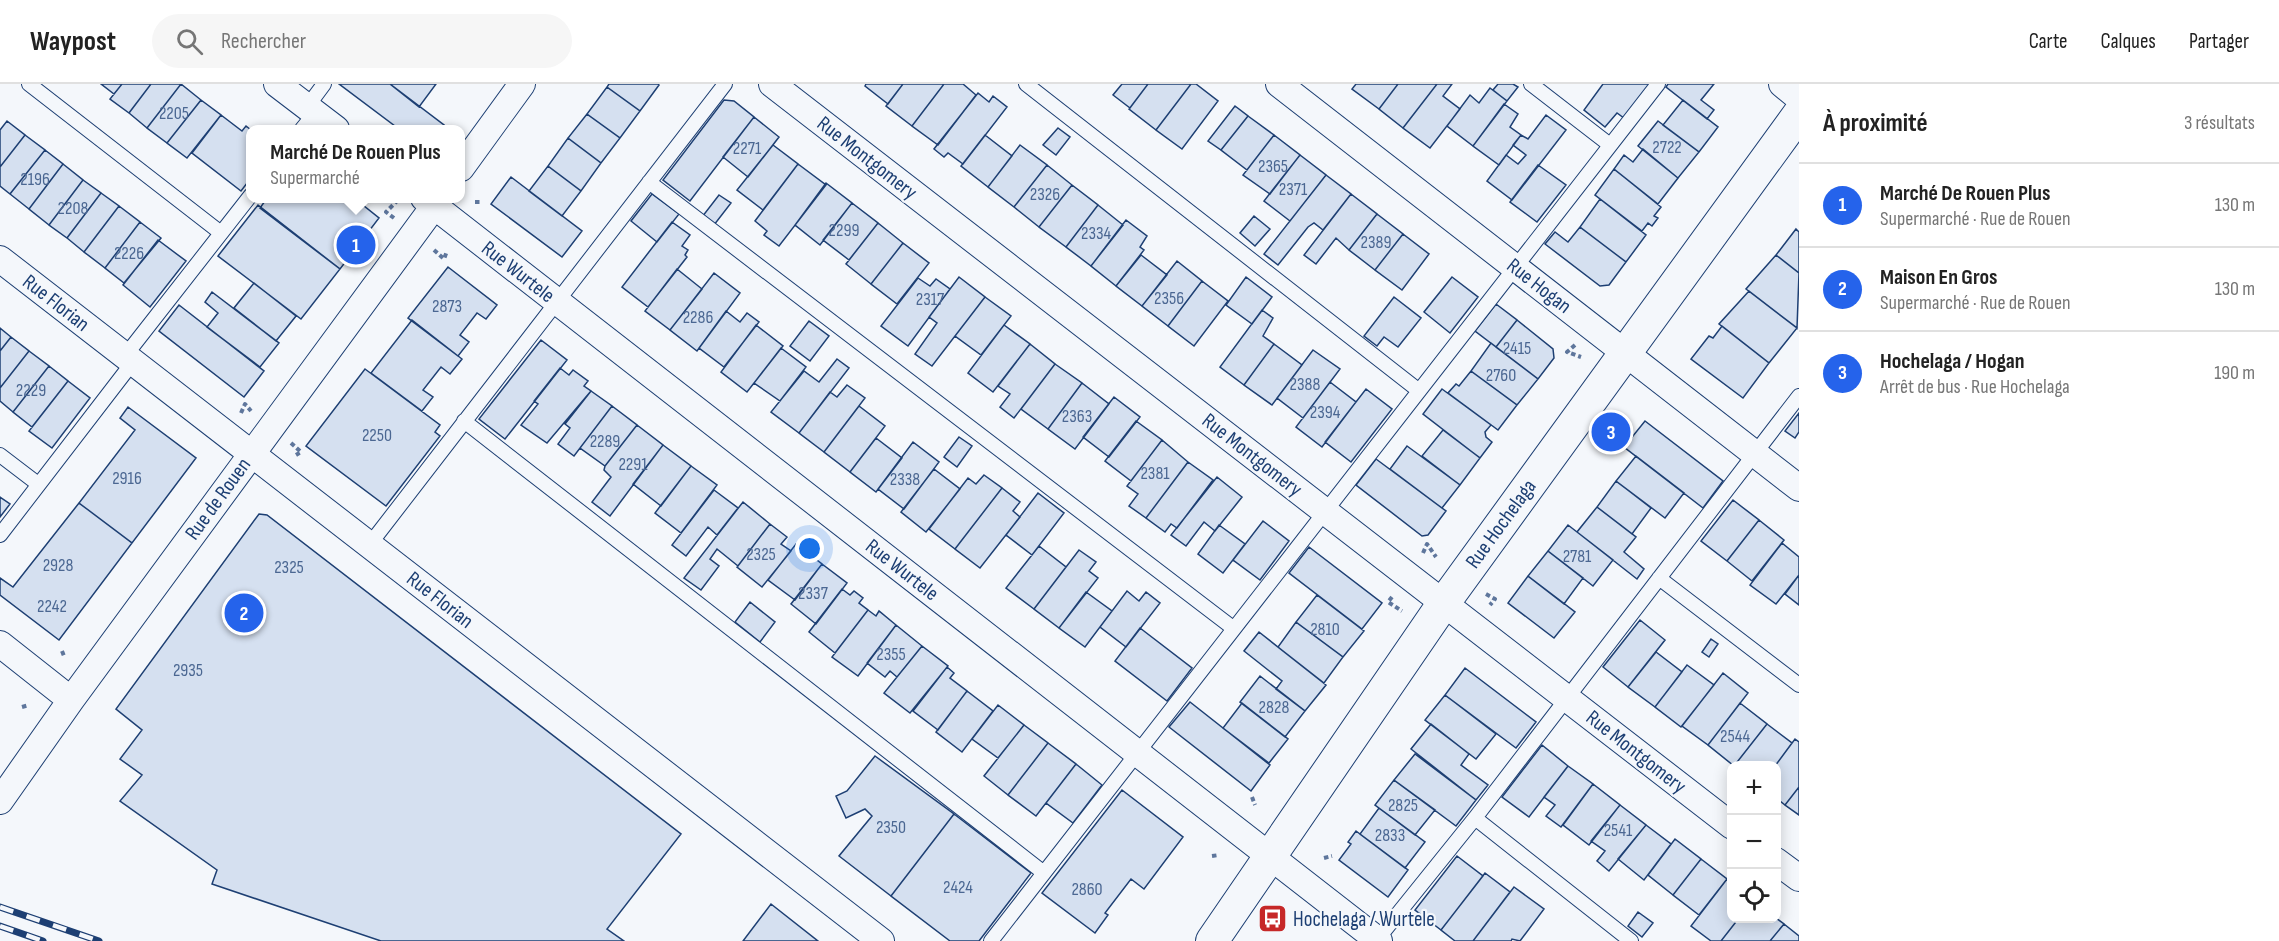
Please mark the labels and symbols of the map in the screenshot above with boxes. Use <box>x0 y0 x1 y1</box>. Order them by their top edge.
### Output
house number: 2205 <box>159 103 189 124</box>
street label: Rue Montgomery <box>812 111 922 205</box>
house number: 2722 <box>1652 137 1682 158</box>
house number: 2271 <box>733 138 762 159</box>
house number: 2365 <box>1258 156 1288 177</box>
house number: 2196 <box>20 169 50 190</box>
house number: 2371 <box>1279 179 1308 200</box>
house number: 2326 <box>1030 184 1060 205</box>
house number: 2208 <box>58 198 88 219</box>
house number: 2299 <box>829 220 859 241</box>
pin: 1 <box>336 222 376 268</box>
house number: 2334 <box>1081 223 1112 244</box>
house number: 2389 <box>1361 232 1391 253</box>
street label: Rue Wurtele <box>476 236 560 308</box>
house number: 2226 <box>114 243 144 264</box>
street label: Rue Hogan <box>1502 253 1576 319</box>
street label: Rue Florian <box>18 269 94 337</box>
house number: 2356 <box>1154 288 1184 309</box>
house number: 2317 <box>916 289 945 310</box>
house number: 2873 <box>432 296 462 317</box>
house number: 2286 <box>683 307 713 328</box>
house number: 2415 <box>1503 338 1531 359</box>
house number: 2760 <box>1486 365 1516 386</box>
house number: 2388 <box>1290 374 1321 395</box>
house number: 2229 <box>16 380 46 401</box>
house number: 2394 <box>1310 402 1341 423</box>
house number: 2363 <box>1062 406 1092 427</box>
street label: Rue Montgomery <box>1197 408 1307 502</box>
pin: 3 <box>1592 410 1630 454</box>
house number: 2250 <box>362 425 392 446</box>
house number: 2289 <box>590 431 620 452</box>
street label: Rue de Rouen <box>180 453 256 545</box>
house number: 2291 <box>618 454 648 475</box>
house number: 2381 <box>1140 463 1170 484</box>
house number: 2916 <box>112 468 142 489</box>
house number: 2338 <box>890 469 920 490</box>
street label: Rue Hochelaga <box>1460 475 1542 573</box>
your location <box>795 534 824 563</box>
street label: Rue Wurtele <box>860 534 944 606</box>
house number: 2325 <box>746 544 776 565</box>
house number: 2781 <box>1563 546 1592 567</box>
house number: 2928 <box>43 555 73 576</box>
house number: 2325 <box>274 557 304 578</box>
street label: Rue Florian <box>402 566 478 634</box>
house number: 2337 <box>798 583 829 604</box>
pin: 2 <box>224 590 264 636</box>
house number: 2242 <box>37 596 67 617</box>
house number: 2810 <box>1310 619 1340 640</box>
house number: 2355 <box>876 644 906 665</box>
house number: 2935 <box>173 660 203 681</box>
house number: 2828 <box>1259 697 1290 718</box>
street label: Rue Montgomery <box>1581 705 1691 799</box>
house number: 2544 <box>1720 726 1750 747</box>
house number: 2825 <box>1388 795 1418 816</box>
house number: 2350 <box>876 817 906 838</box>
house number: 2541 <box>1604 820 1633 841</box>
house number: 2833 <box>1375 825 1405 846</box>
house number: 2424 <box>943 877 973 898</box>
house number: 2860 <box>1071 879 1103 900</box>
bus stop icon: Hochelaga / Wurtele <box>1256 903 1288 935</box>
place label: Hochelaga / Wurtele <box>1293 907 1435 932</box>

